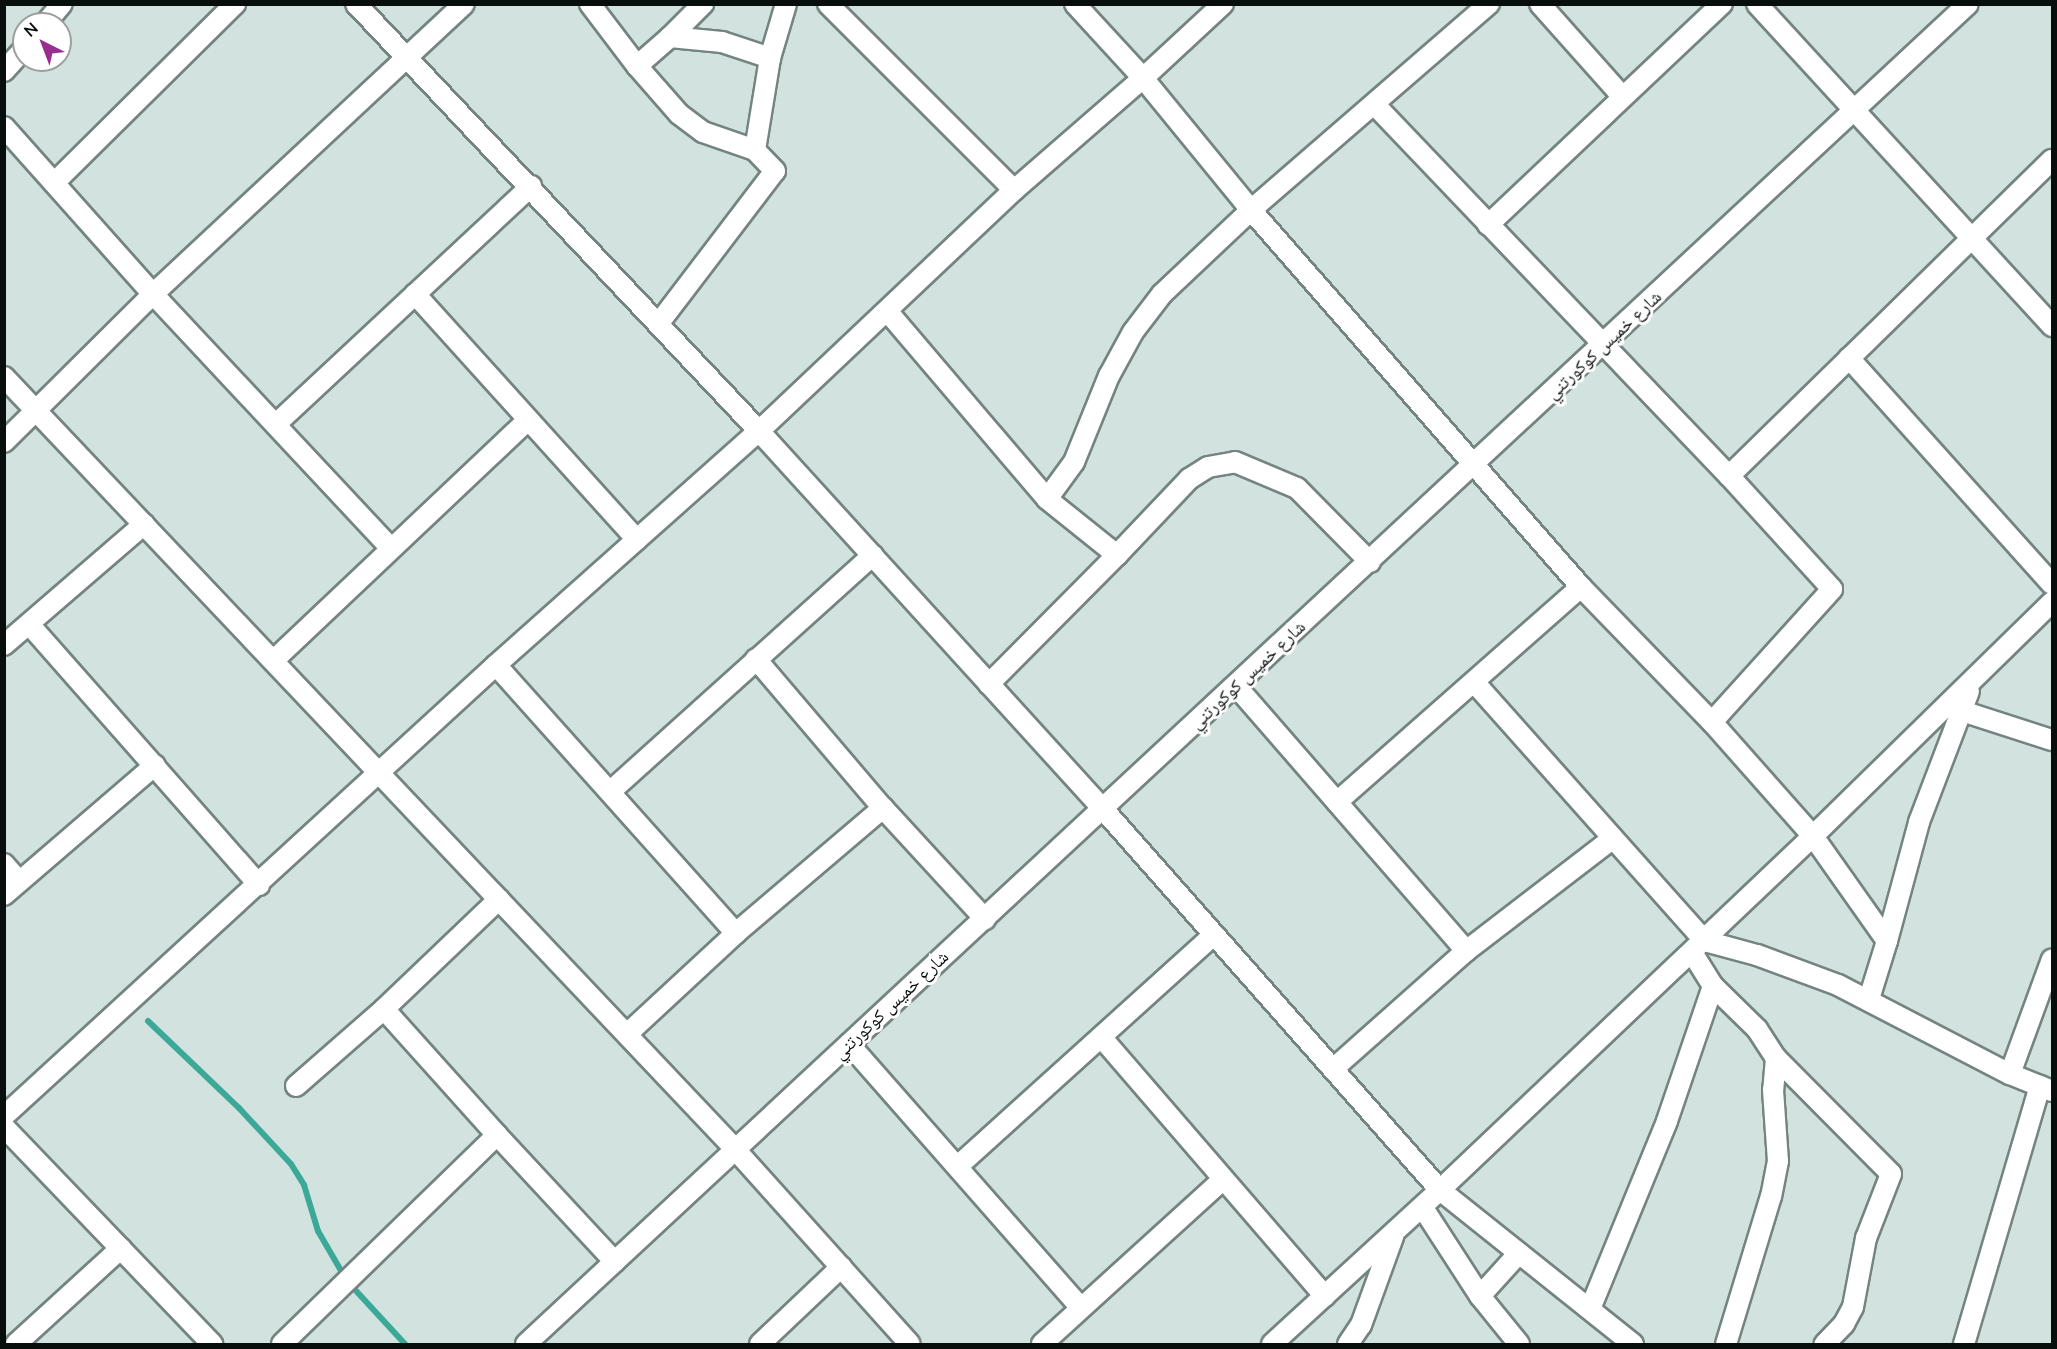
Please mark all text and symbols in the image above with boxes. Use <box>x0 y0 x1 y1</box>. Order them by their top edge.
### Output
north arrow <box>12 12 72 72</box>
text: N <box>19 18 43 42</box>
street label: شارع خميس كوكورتني <box>1542 286 1666 404</box>
street label: شارع خميس كوكورتني <box>1186 616 1310 734</box>
street label: شارع خميس كوكورتني <box>829 946 953 1064</box>

